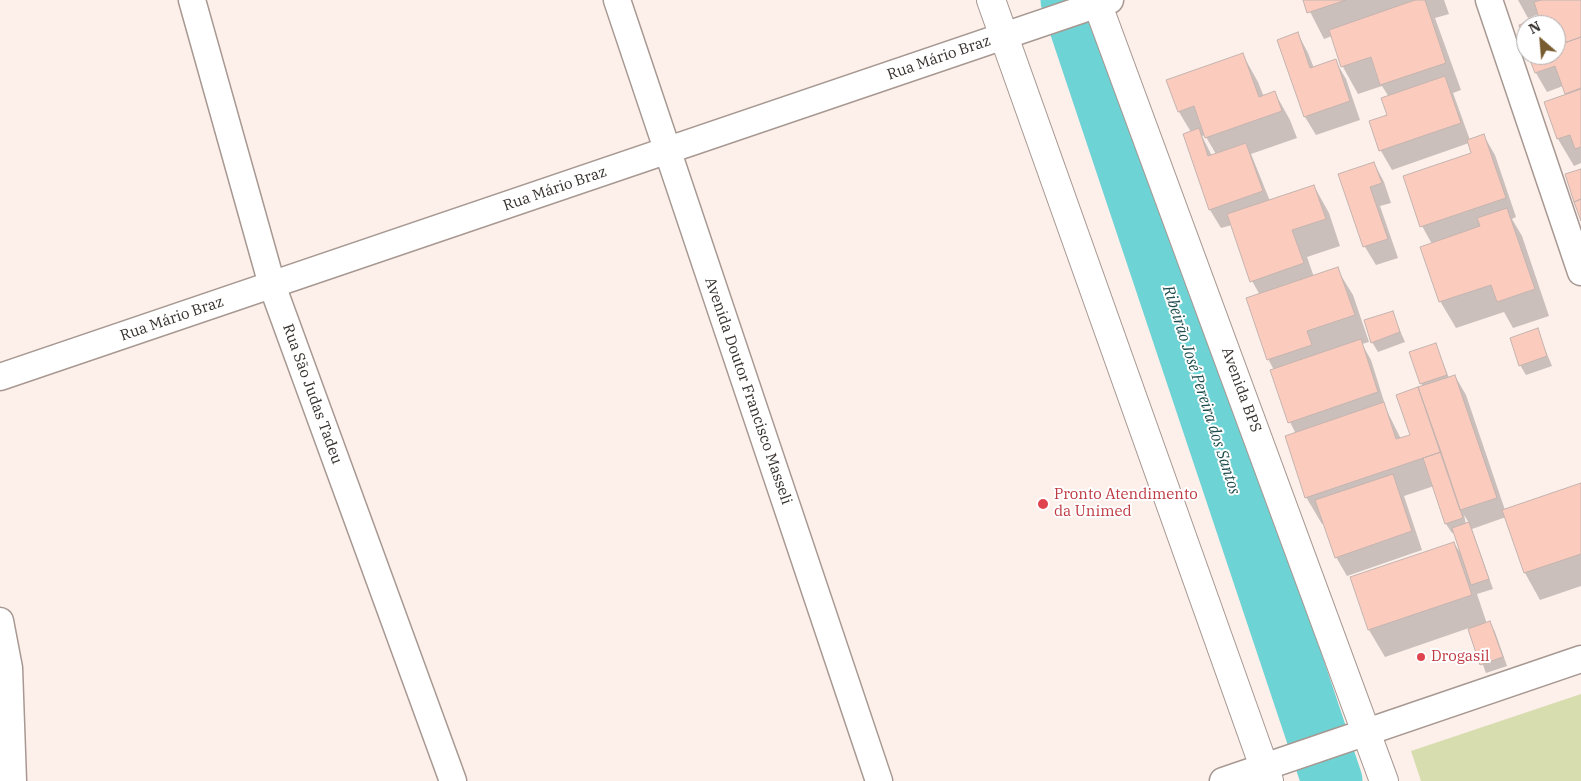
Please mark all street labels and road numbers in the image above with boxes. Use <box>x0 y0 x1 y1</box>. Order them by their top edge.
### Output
street label: Rua Mário Braz <box>885 32 993 84</box>
street label: Rua Mário Braz <box>501 163 609 215</box>
street label: Avenida Doutor Francisco Masseli <box>701 275 795 507</box>
street label: Rua Mário Braz <box>118 293 226 345</box>
street label: Rua São Judas Tadeu <box>278 321 346 467</box>
street label: Avenida BPS <box>1217 345 1265 435</box>

